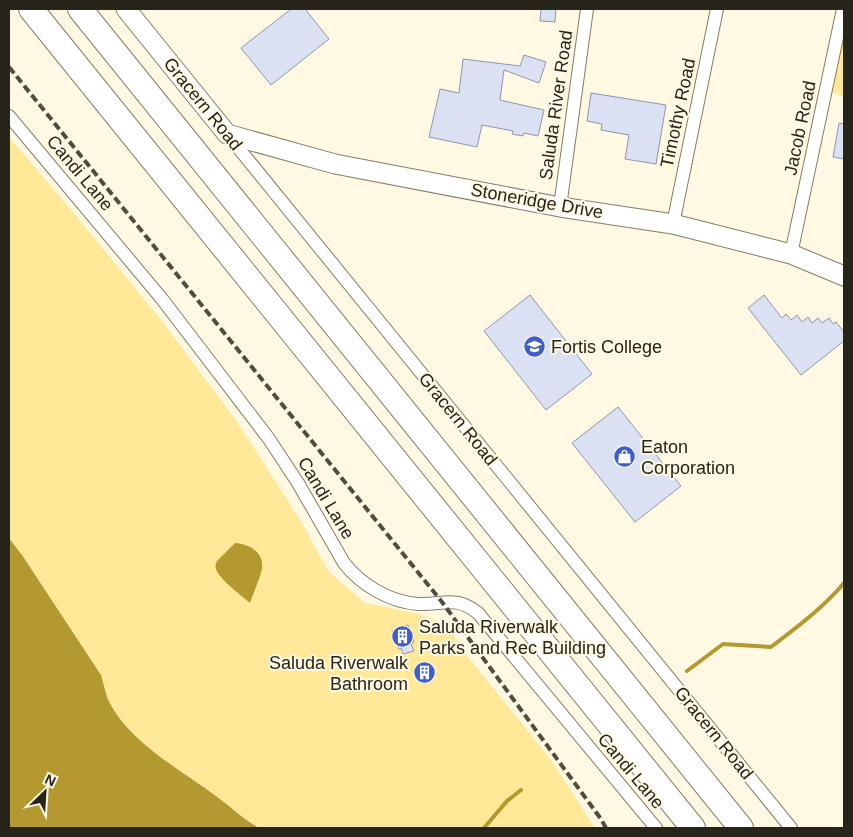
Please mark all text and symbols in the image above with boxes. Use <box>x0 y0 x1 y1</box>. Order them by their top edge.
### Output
street label: Saluda River Road <box>536 29 576 181</box>
street label: Gracern Road <box>160 54 246 154</box>
street label: Timothy Road <box>657 56 699 170</box>
street label: Jacob Road <box>780 79 820 177</box>
street label: Candi Lane <box>43 131 117 215</box>
street label: Stoneridge Drive <box>469 180 605 222</box>
school or university icon: Fortis College <box>523 335 547 359</box>
place label: Fortis College <box>551 337 662 357</box>
street label: Gracern Road <box>415 369 501 469</box>
place label: Eaton Corporation <box>641 437 735 478</box>
shop icon: Eaton Corporation <box>613 445 637 469</box>
street label: Candi Lane <box>294 453 358 543</box>
place label: Saluda Riverwalk Parks and Rec Building <box>419 617 606 658</box>
building icon: Saluda Riverwalk Parks and Rec Building <box>391 625 415 649</box>
place label: Saluda Riverwalk Bathroom <box>269 653 409 694</box>
building icon: Saluda Riverwalk Bathroom <box>412 661 436 685</box>
street label: Gracern Road <box>671 683 757 783</box>
street label: Candi Lane <box>594 729 668 813</box>
north arrow <box>20 767 70 817</box>
text: N <box>43 771 58 790</box>

